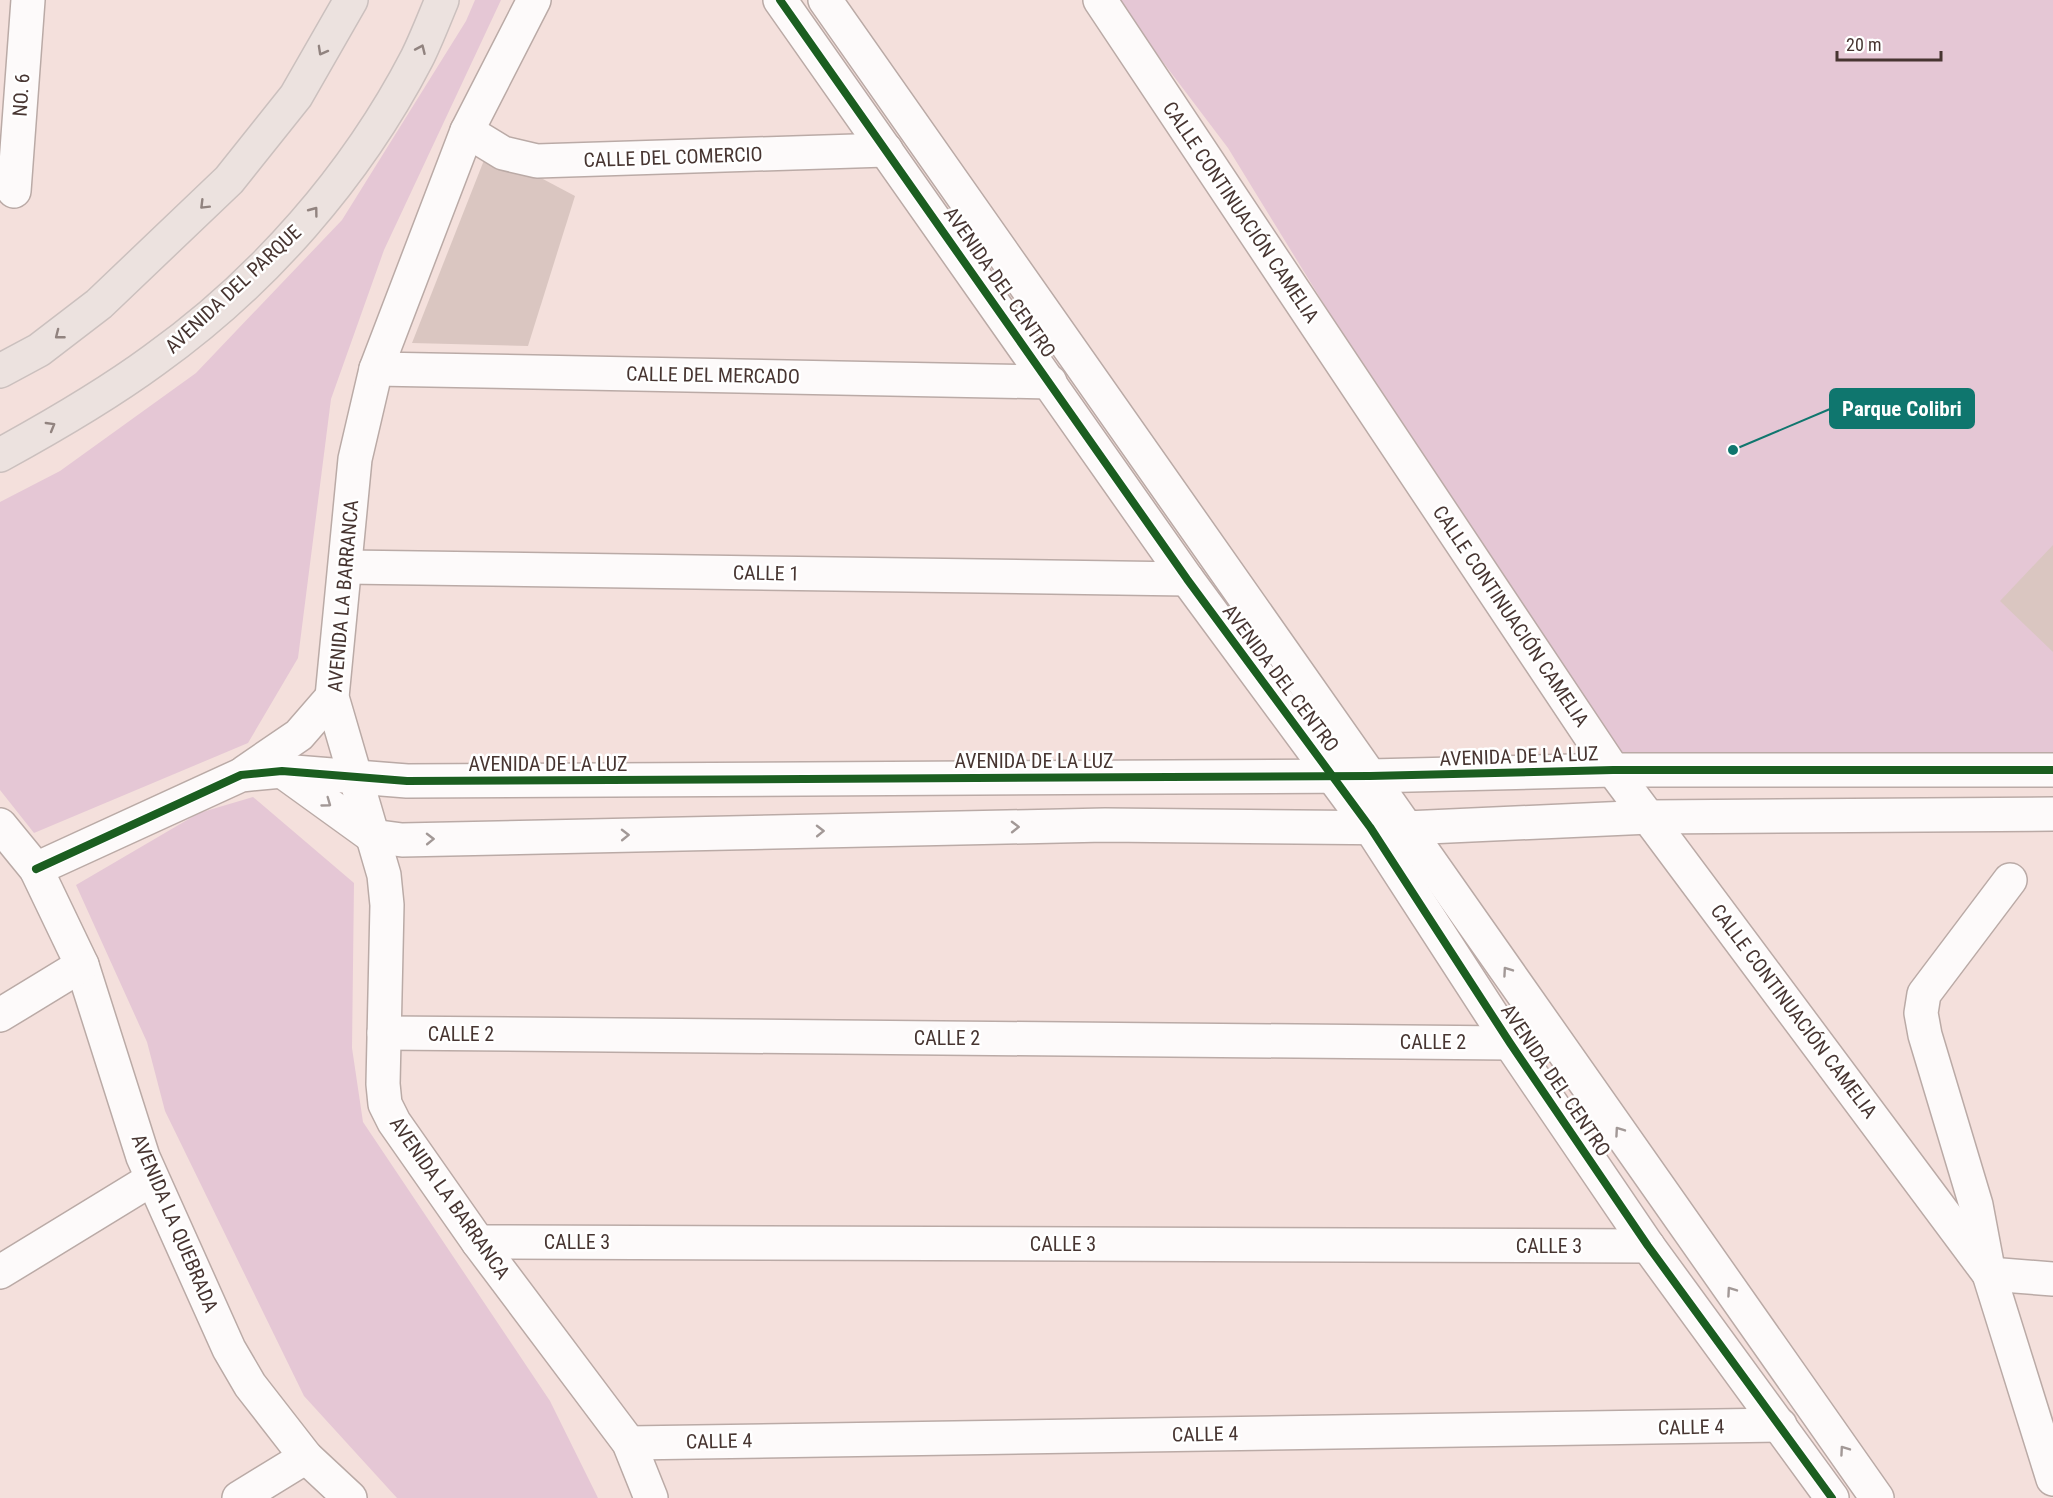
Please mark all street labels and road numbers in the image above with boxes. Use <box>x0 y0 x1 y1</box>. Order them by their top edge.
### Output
street label: NO. 6 <box>8 73 34 117</box>
street label: CALLE CONTINUACIÓN CAMELIA <box>1158 97 1324 328</box>
street label: CALLE DEL COMERCIO <box>583 142 763 172</box>
street label: AVENIDA DEL CENTRO <box>939 202 1061 362</box>
street label: AVENIDA DEL PARQUE <box>160 220 306 358</box>
street label: CALLE DEL MERCADO <box>626 361 800 389</box>
street label: AVENIDA LA BARRANCA <box>323 498 363 693</box>
street label: CALLE CONTINUACIÓN CAMELIA <box>1428 501 1594 732</box>
street label: CALLE 1 <box>733 560 799 586</box>
street label: AVENIDA DEL CENTRO <box>1218 600 1344 756</box>
street label: AVENIDA DE LA LUZ <box>1439 741 1599 771</box>
street label: AVENIDA DE LA LUZ <box>954 749 1114 773</box>
street label: AVENIDA DE LA LUZ <box>468 752 628 776</box>
street label: CALLE CONTINUACIÓN CAMELIA <box>1706 899 1883 1123</box>
street label: AVENIDA DEL CENTRO <box>1496 999 1616 1161</box>
street label: CALLE 2 <box>428 1022 494 1046</box>
street label: CALLE 2 <box>914 1026 980 1050</box>
street label: CALLE 2 <box>1400 1030 1466 1054</box>
street label: AVENIDA LA BARRANCA <box>385 1112 515 1284</box>
street label: AVENIDA LA QUEBRADA <box>127 1130 224 1316</box>
street label: CALLE 3 <box>544 1230 610 1254</box>
street label: CALLE 3 <box>1030 1232 1096 1256</box>
street label: CALLE 3 <box>1516 1234 1582 1258</box>
street label: CALLE 4 <box>1658 1414 1724 1440</box>
street label: CALLE 4 <box>1172 1421 1238 1447</box>
street label: CALLE 4 <box>686 1428 752 1454</box>

